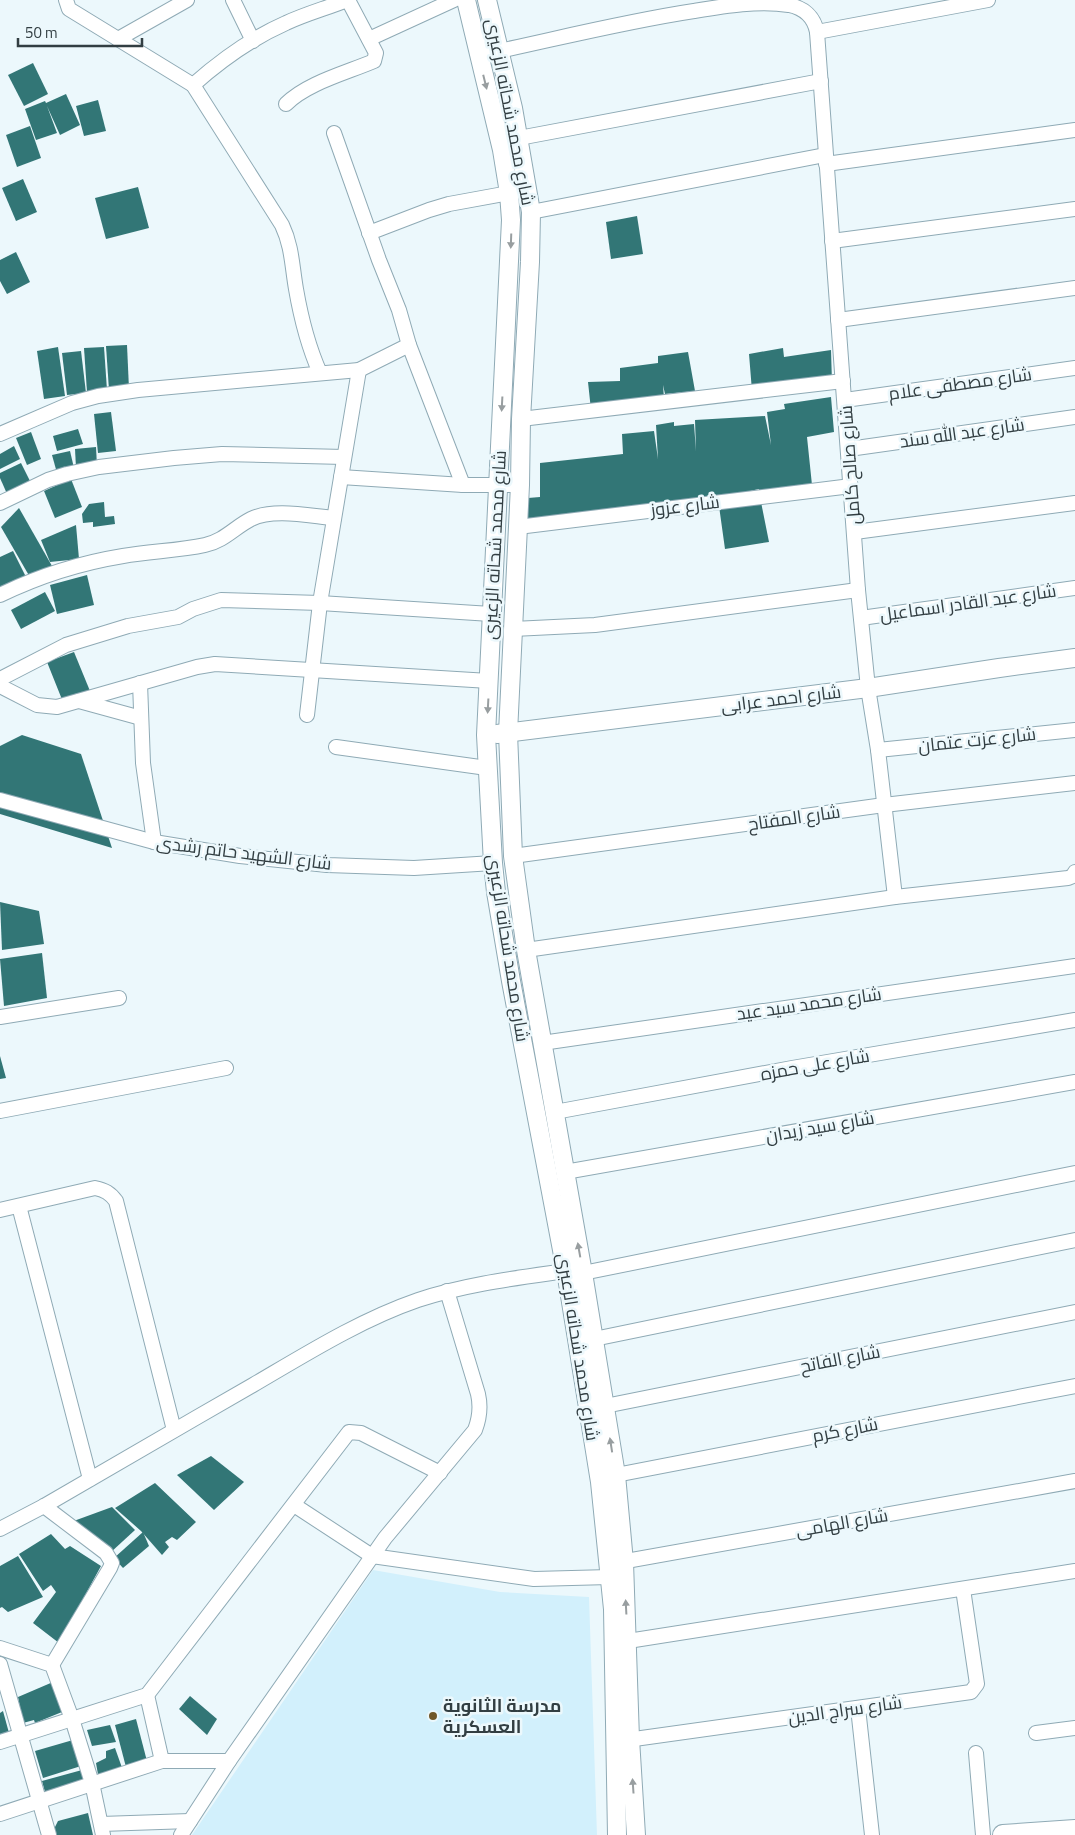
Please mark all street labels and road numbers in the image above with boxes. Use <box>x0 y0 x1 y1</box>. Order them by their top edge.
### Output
street label: شارع محمد شحاته الزعيرى <box>479 16 542 208</box>
street label: شارع مصطفى علام <box>886 360 1033 407</box>
street label: شارع صالح كامل <box>832 404 867 526</box>
street label: شارع عبد الله سند <box>898 410 1026 455</box>
street label: شارع محمد شحاته الزعيرى <box>476 449 513 640</box>
street label: شارع عزوز <box>648 488 721 523</box>
street label: شارع عبد القادر اسماعيل <box>878 577 1058 628</box>
street label: شارع احمد عرابى <box>719 678 843 719</box>
street label: شارع عزت عتمان <box>917 720 1037 759</box>
street label: شارع المفتاح <box>746 798 842 837</box>
street label: شارع الشهيد حاتم رشدى <box>155 828 333 877</box>
street label: شارع محمد شحاته الزعيرى <box>480 852 537 1044</box>
street label: شارع محمد سيد عيد <box>735 980 883 1027</box>
street label: شارع على حمزه <box>758 1042 872 1087</box>
street label: شارع سيد زيدان <box>763 1104 876 1149</box>
street label: شارع محمد شحاته الزعيرى <box>550 1251 607 1443</box>
street label: شارع الفاتح <box>797 1337 883 1380</box>
street label: شارع كرم <box>810 1410 880 1449</box>
street label: شارع الهامى <box>794 1501 890 1544</box>
street label: شارع سراج الدين <box>786 1688 904 1731</box>

